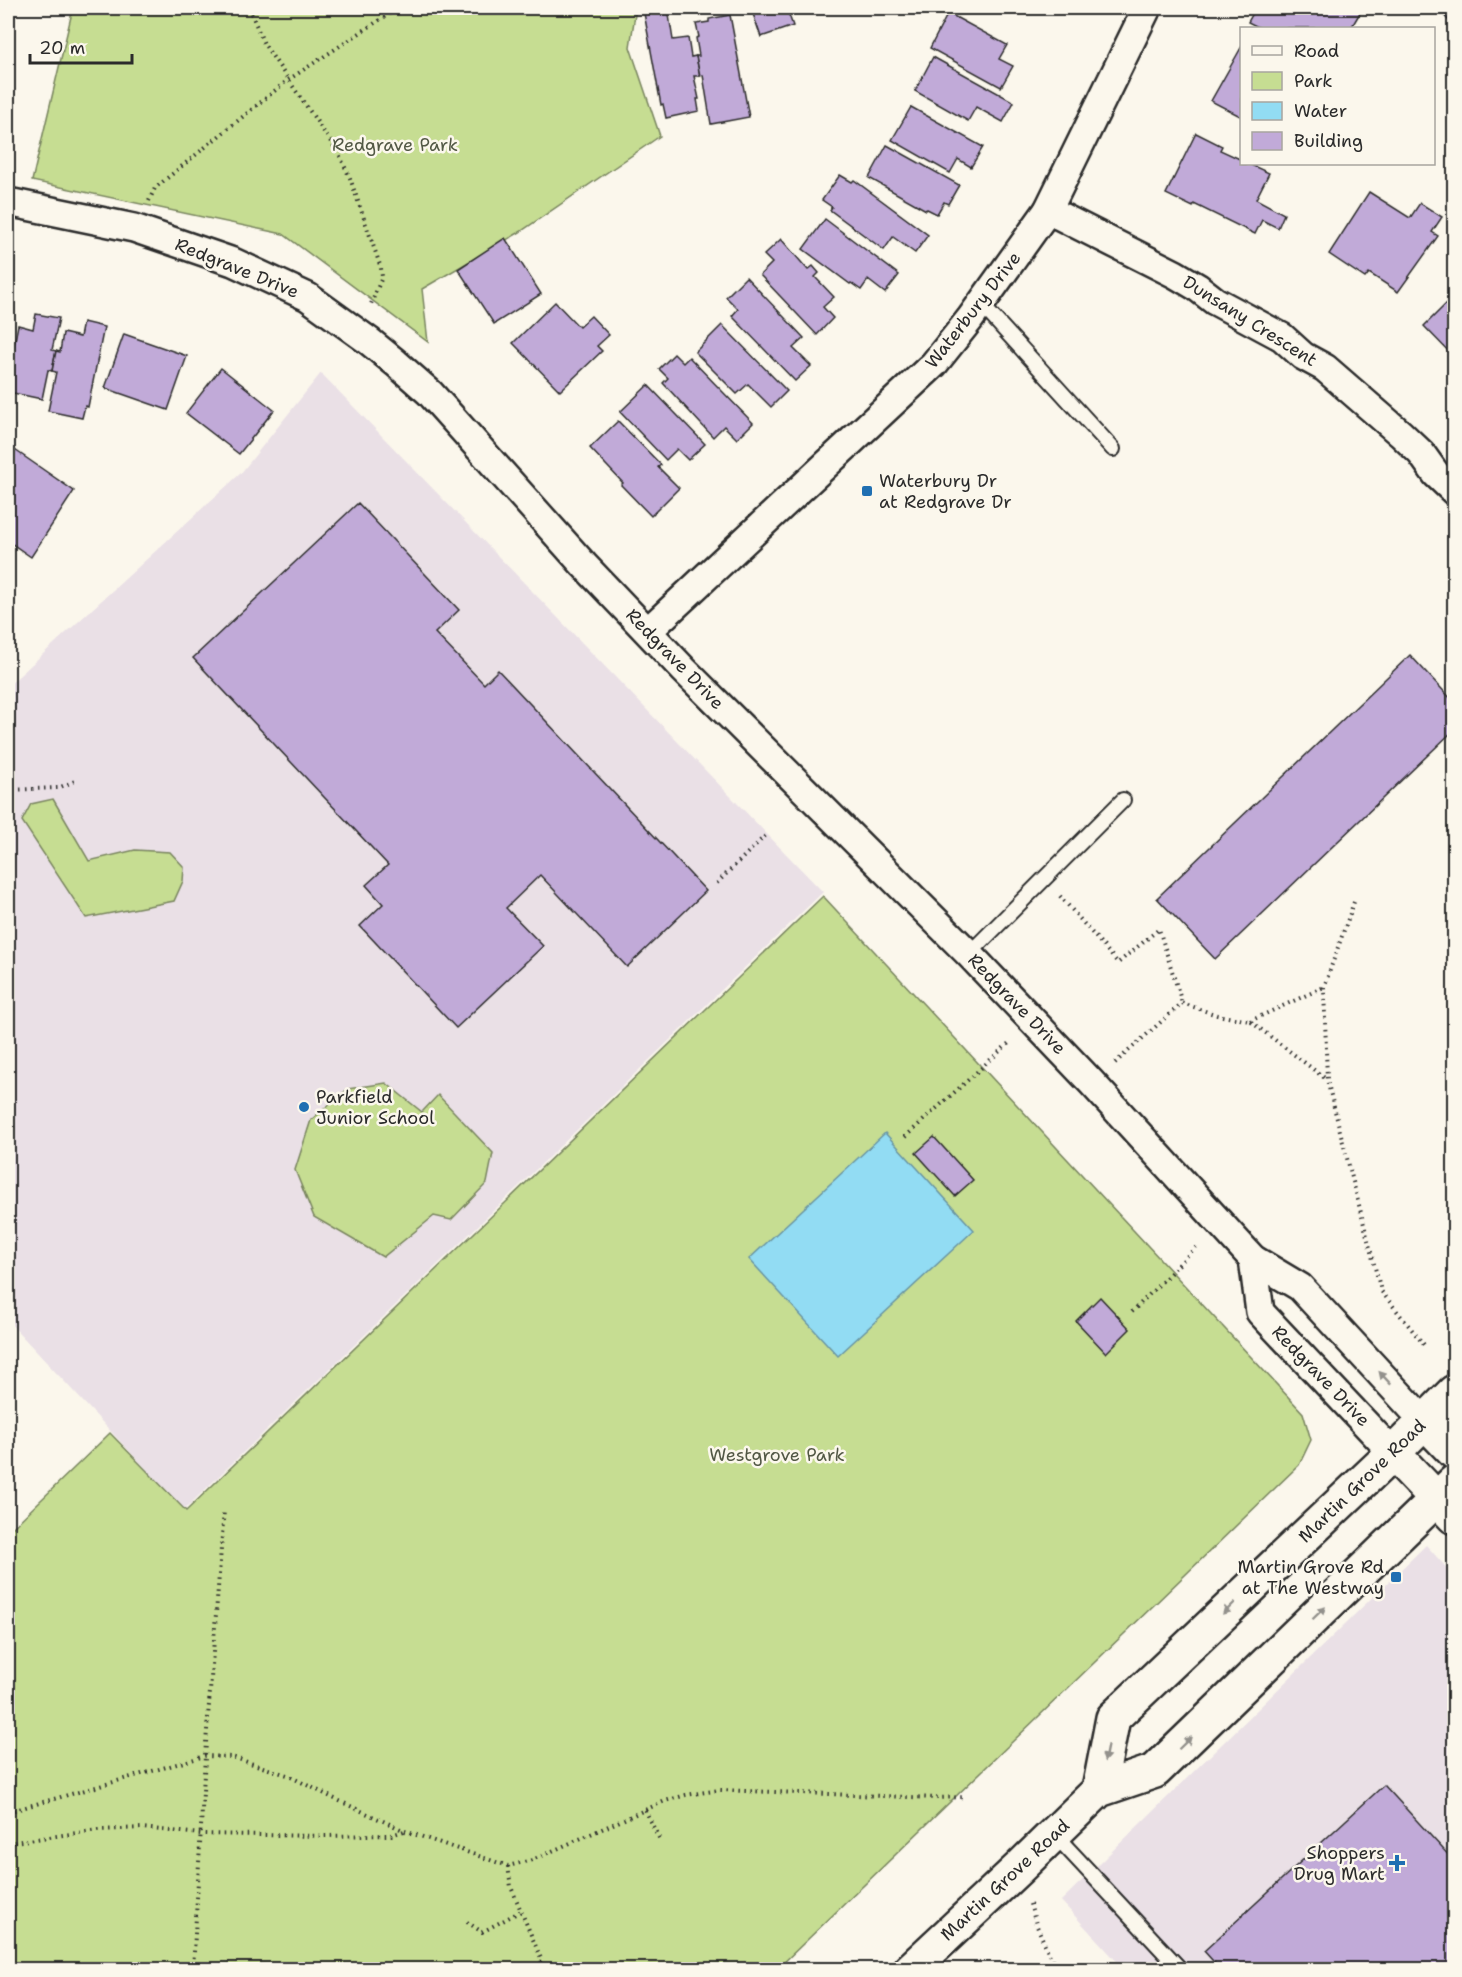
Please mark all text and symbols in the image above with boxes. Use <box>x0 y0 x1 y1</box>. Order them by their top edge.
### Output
scale bar <box>30 27 132 65</box>
legend <box>1240 27 1435 165</box>
text: 20 m <box>39 36 85 60</box>
text: Road <box>1294 39 1339 63</box>
text: Park <box>1294 69 1333 93</box>
text: Water <box>1294 99 1347 123</box>
text: Building <box>1294 129 1363 153</box>
park label: Redgrave Park <box>332 133 458 157</box>
street label: Redgrave Drive <box>171 232 303 304</box>
street label: Waterbury Drive <box>920 247 1026 373</box>
street label: Dunsany Crescent <box>1178 270 1322 372</box>
place label: Waterbury Dr at Redgrave Dr <box>879 469 1012 514</box>
marker: Waterbury Dr at Redgrave Dr <box>860 484 874 498</box>
street label: Redgrave Drive <box>621 603 729 715</box>
street label: Redgrave Drive <box>963 948 1071 1060</box>
place label: Parkfield Junior School <box>316 1085 435 1130</box>
marker: Parkfield Junior School <box>297 1100 311 1114</box>
street label: Redgrave Drive <box>1267 1320 1375 1432</box>
one-way arrow <box>1378 1371 1392 1385</box>
street label: Martin Grove Road <box>1293 1414 1431 1548</box>
park label: Westgrove Park <box>709 1443 845 1467</box>
place label: Martin Grove Rd at The Westway <box>1237 1555 1384 1600</box>
marker: Martin Grove Rd at The Westway <box>1389 1570 1403 1584</box>
one-way arrow <box>1221 1601 1236 1615</box>
one-way arrow <box>1312 1607 1326 1621</box>
one-way arrow <box>1177 1736 1191 1750</box>
one-way arrow <box>1101 1743 1110 1762</box>
street label: Martin Grove Road <box>935 1814 1075 1946</box>
place label: Shoppers Drug Mart <box>1294 1841 1385 1886</box>
marker: Shoppers Drug Mart <box>1390 1856 1404 1870</box>

